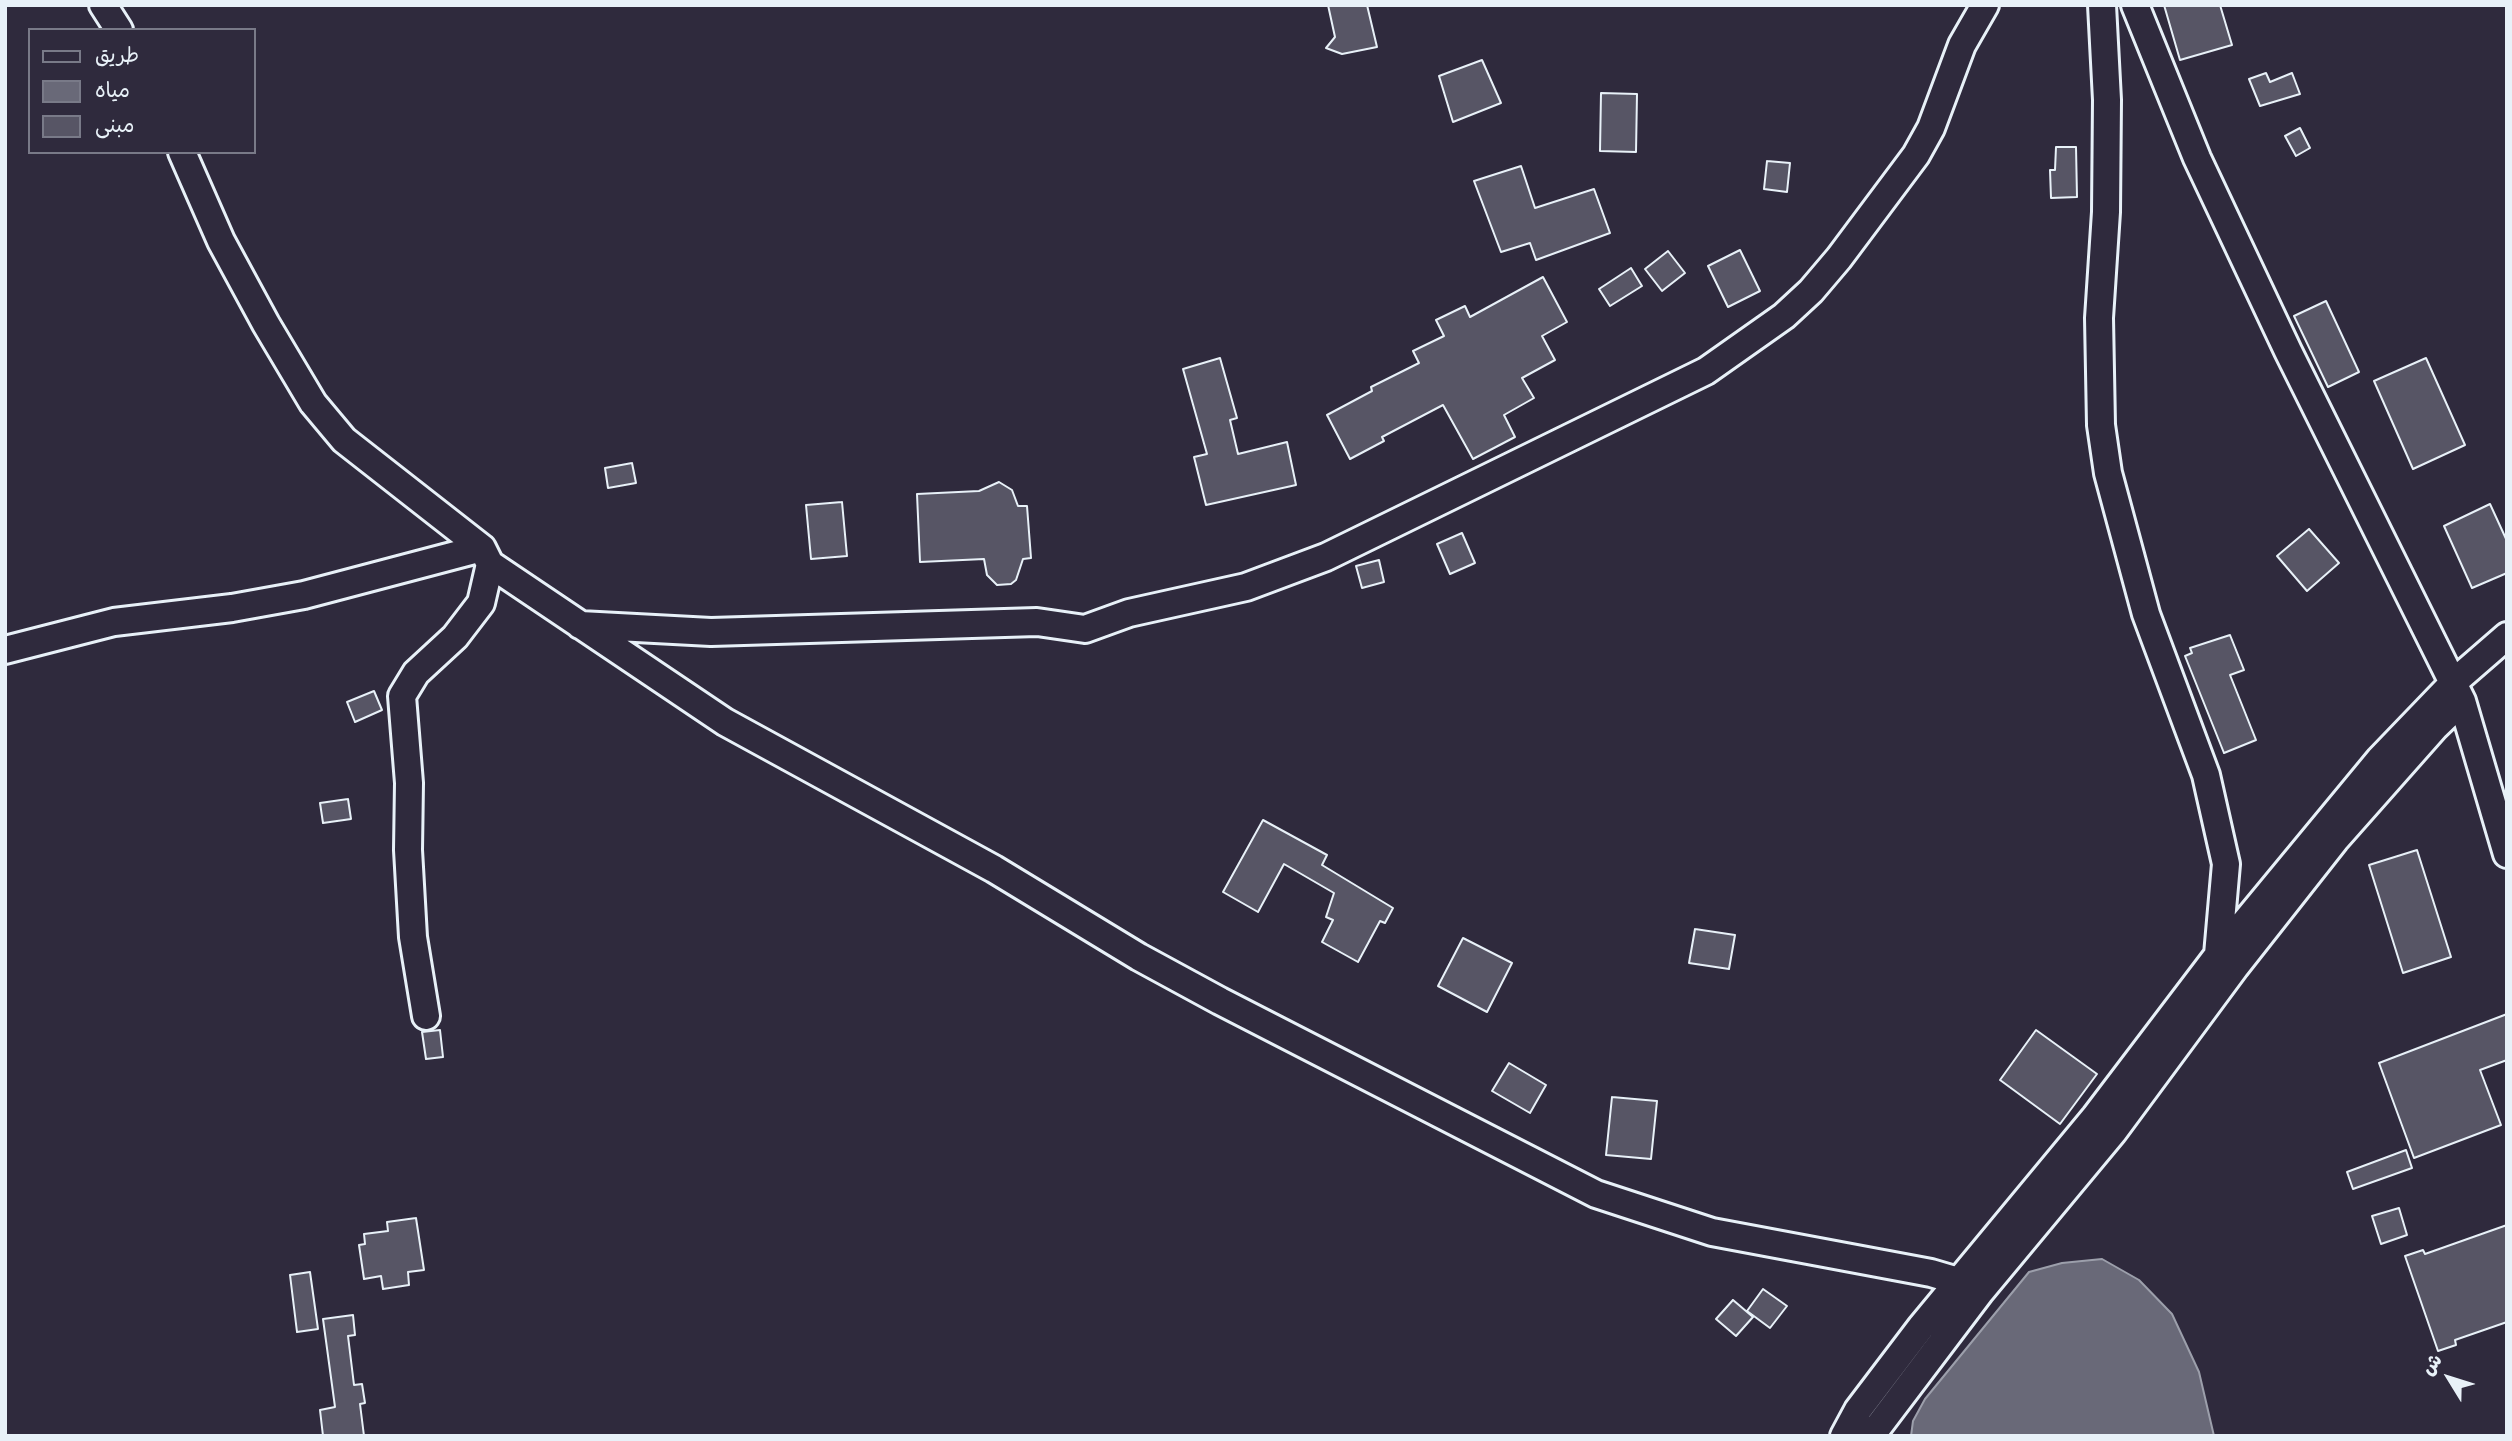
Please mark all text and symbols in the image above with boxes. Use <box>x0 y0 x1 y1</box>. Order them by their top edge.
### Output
legend <box>28 28 256 154</box>
text: طريق <box>95 43 139 68</box>
text: مياه <box>95 78 130 103</box>
text: مبنى <box>95 113 134 138</box>
north arrow <box>2414 1343 2484 1413</box>
text: ش <box>2417 1349 2448 1380</box>

